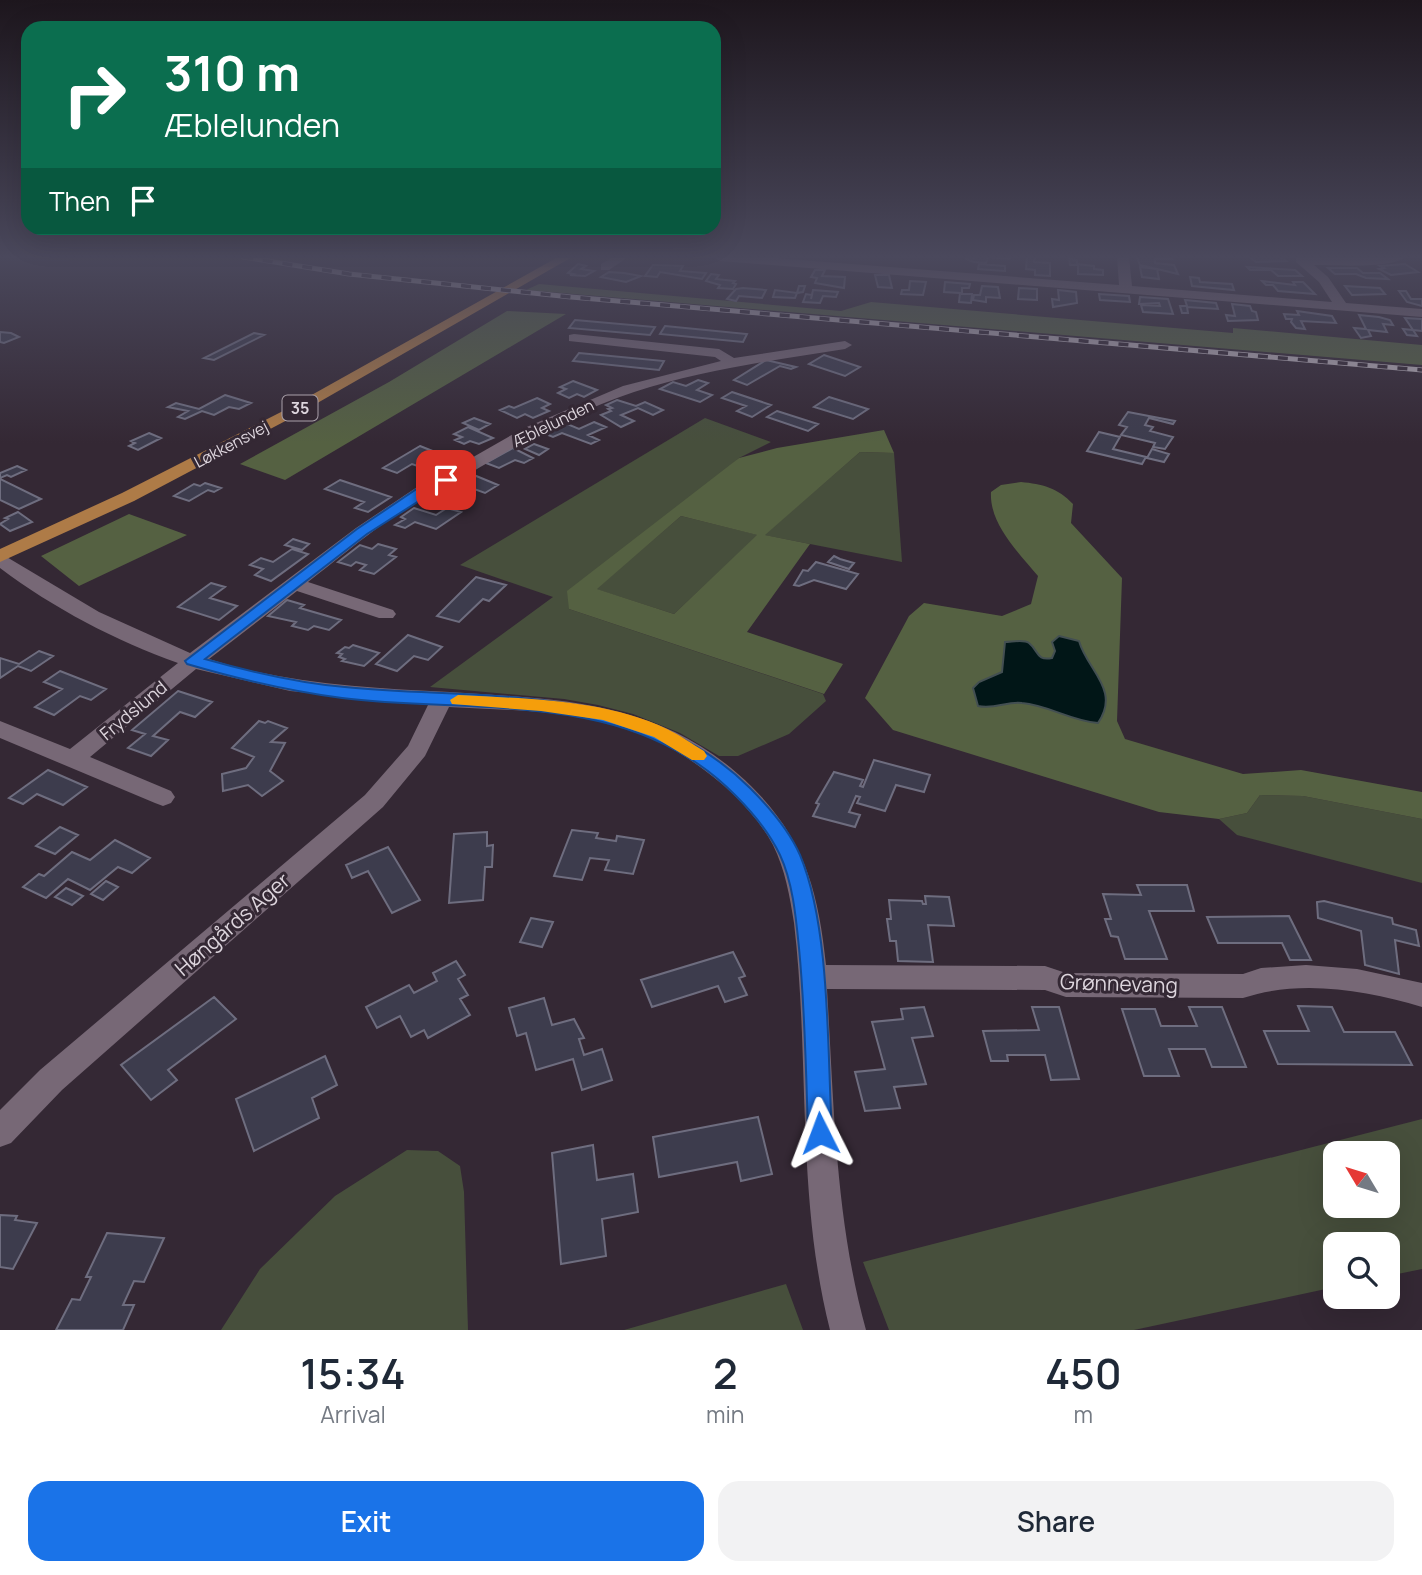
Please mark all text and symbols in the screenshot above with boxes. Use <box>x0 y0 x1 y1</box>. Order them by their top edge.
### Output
text: 310 m <box>164 39 300 106</box>
icon: right <box>49 49 140 140</box>
text: Æblelunden <box>164 103 340 147</box>
icon: arrive <box>124 182 162 220</box>
text: Then <box>49 183 110 219</box>
street label: Æblelunden <box>509 394 597 452</box>
road number: 35 <box>282 396 318 420</box>
street label: Løkkensvej <box>190 415 272 473</box>
pin <box>416 450 476 510</box>
icon: arrive <box>427 461 465 499</box>
street label: Frydslund <box>94 675 172 745</box>
street label: Høngårds Ager <box>168 866 296 982</box>
street label: Grønnevang <box>1060 967 1178 999</box>
position arrow <box>783 1096 857 1170</box>
north arrow <box>1323 1141 1400 1218</box>
map controls <box>1323 1141 1400 1309</box>
button: search <box>1323 1232 1400 1309</box>
text: 15:34 <box>300 1344 406 1402</box>
text: 2 <box>713 1344 738 1402</box>
text: 450 <box>1045 1344 1122 1402</box>
text: Arrival <box>320 1398 386 1430</box>
text: min <box>706 1398 745 1430</box>
text: m <box>1074 1398 1093 1430</box>
button: Exit <box>28 1481 704 1561</box>
button: Share <box>718 1481 1394 1561</box>

